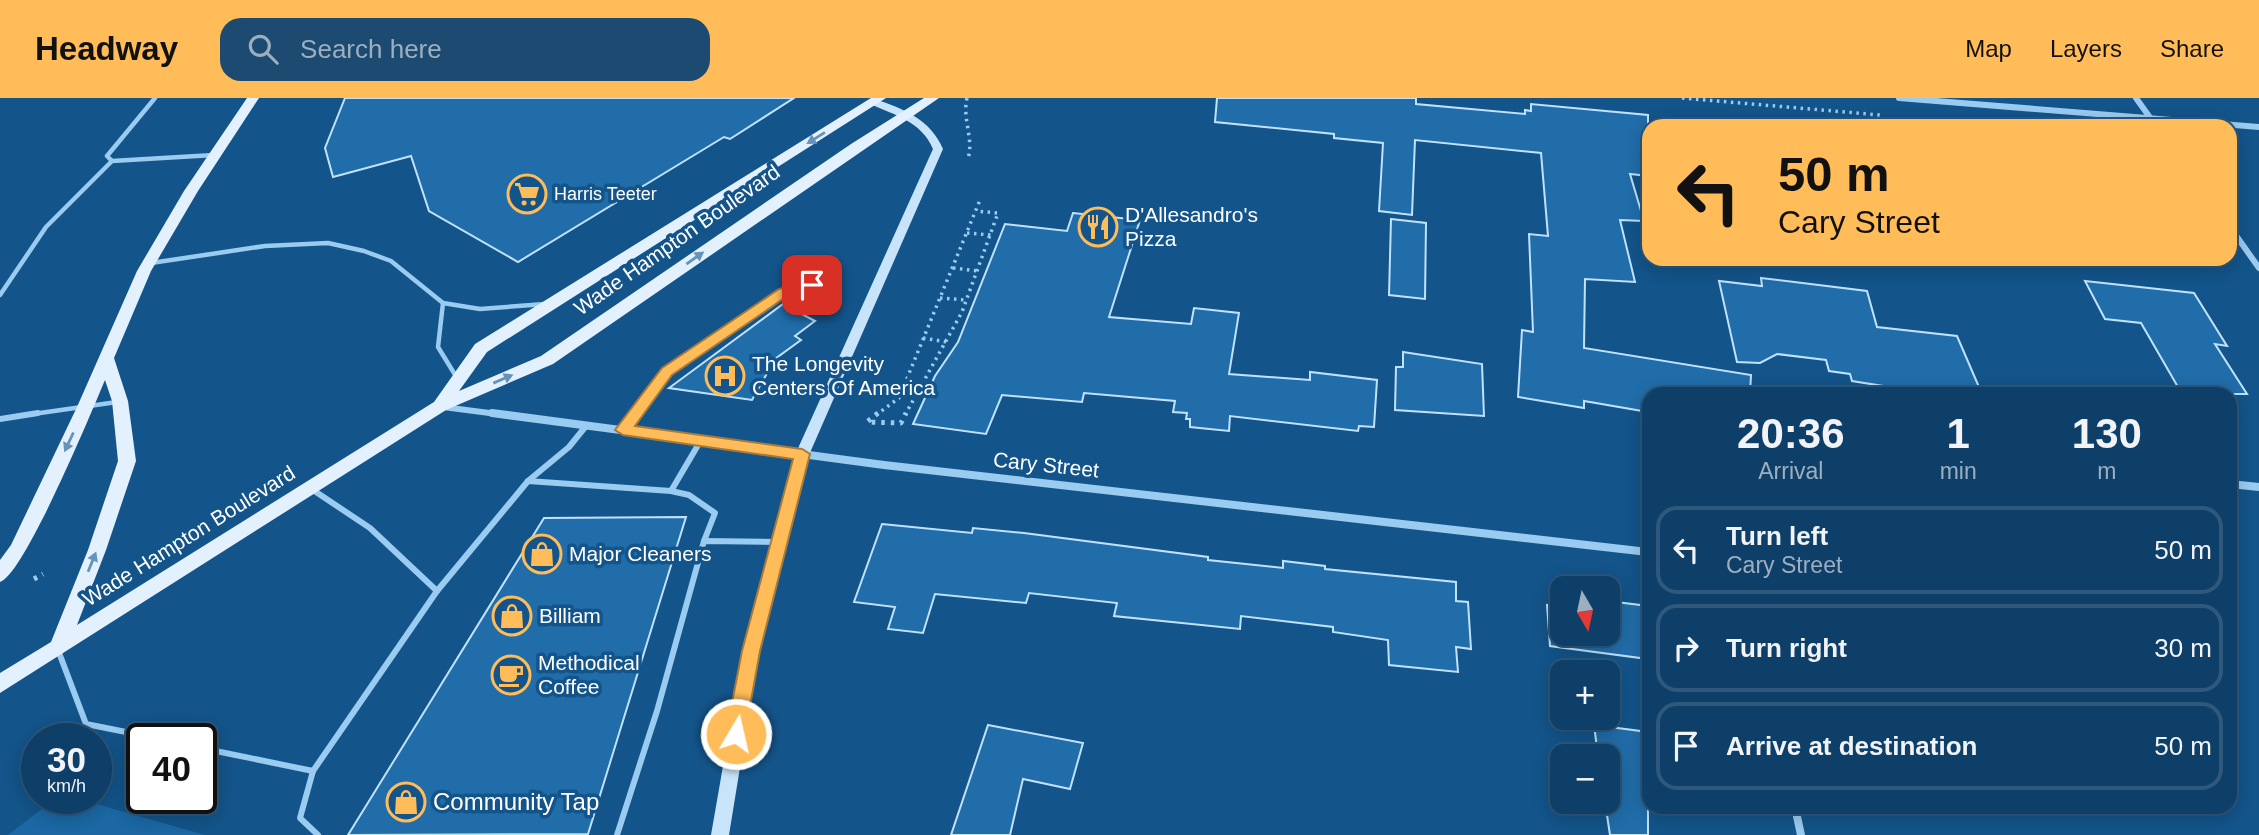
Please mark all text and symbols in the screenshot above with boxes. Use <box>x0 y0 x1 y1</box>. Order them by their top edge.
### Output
search box <box>220 18 710 81</box>
text: Headway <box>35 30 178 67</box>
icon: search <box>244 30 282 68</box>
text: Search here <box>300 34 442 64</box>
text: Map <box>1965 35 2012 62</box>
text: Layers <box>2050 35 2122 62</box>
text: Share <box>2160 35 2224 62</box>
one-way arrow <box>806 132 826 145</box>
icon: left <box>1663 147 1754 238</box>
text: 50 m <box>1778 147 1890 201</box>
street label: Wade Hampton Boulevard <box>570 160 784 319</box>
supermarket icon: Harris Teeter <box>506 173 548 215</box>
place label: Harris Teeter <box>554 184 657 204</box>
place label: D'Allesandro's Pizza <box>1125 203 1258 250</box>
text: Cary Street <box>1778 204 1940 240</box>
restaurant icon: D'Allesandro's Pizza <box>1077 206 1119 248</box>
one-way arrow <box>685 252 704 265</box>
pin <box>782 255 842 315</box>
icon: arrive <box>793 266 831 304</box>
place label: The Longevity Centers Of America <box>752 352 936 399</box>
hospital icon: The Longevity Centers Of America <box>704 355 746 397</box>
one-way arrow <box>492 373 513 384</box>
text: 20:36 <box>1737 410 1845 457</box>
text: 1 <box>1946 410 1970 457</box>
text: 130 <box>2072 410 2142 457</box>
one-way arrow <box>63 432 75 452</box>
street label: Cary Street <box>992 448 1100 482</box>
text: Arrival <box>1758 458 1823 484</box>
text: min <box>1940 458 1977 484</box>
text: m <box>2097 458 2116 484</box>
street label: Wade Hampton Boulevard <box>79 461 299 610</box>
text: Turn left <box>1726 521 1828 551</box>
icon: left <box>1667 531 1705 569</box>
shop icon: Major Cleaners <box>521 533 563 575</box>
text: 50 m <box>2154 535 2212 565</box>
place label: Major Cleaners <box>569 542 711 565</box>
one-way arrow <box>87 551 98 572</box>
text: Cary Street <box>1726 552 1842 578</box>
north arrow <box>1550 576 1620 646</box>
map controls <box>1550 576 1620 814</box>
shop icon: Billiam <box>491 595 533 637</box>
place label: Billiam <box>539 604 601 627</box>
icon: right <box>1667 629 1705 667</box>
text: Turn right <box>1726 633 1847 663</box>
text: 30 m <box>2154 633 2212 663</box>
place label: Methodical Coffee <box>538 651 640 698</box>
cafe icon: Methodical Coffee <box>490 654 532 696</box>
button: + <box>1550 660 1620 730</box>
position arrow <box>699 697 773 771</box>
speed limit sign: 40 <box>126 723 217 814</box>
icon: arrive <box>1667 727 1705 765</box>
text: Arrive at destination <box>1726 731 1977 761</box>
text: 50 m <box>2154 731 2212 761</box>
text: 30 <box>47 740 86 779</box>
button: − <box>1550 744 1620 814</box>
text: km/h <box>47 776 86 796</box>
shop icon: Community Tap <box>385 781 427 823</box>
place label: Community Tap <box>433 788 599 815</box>

